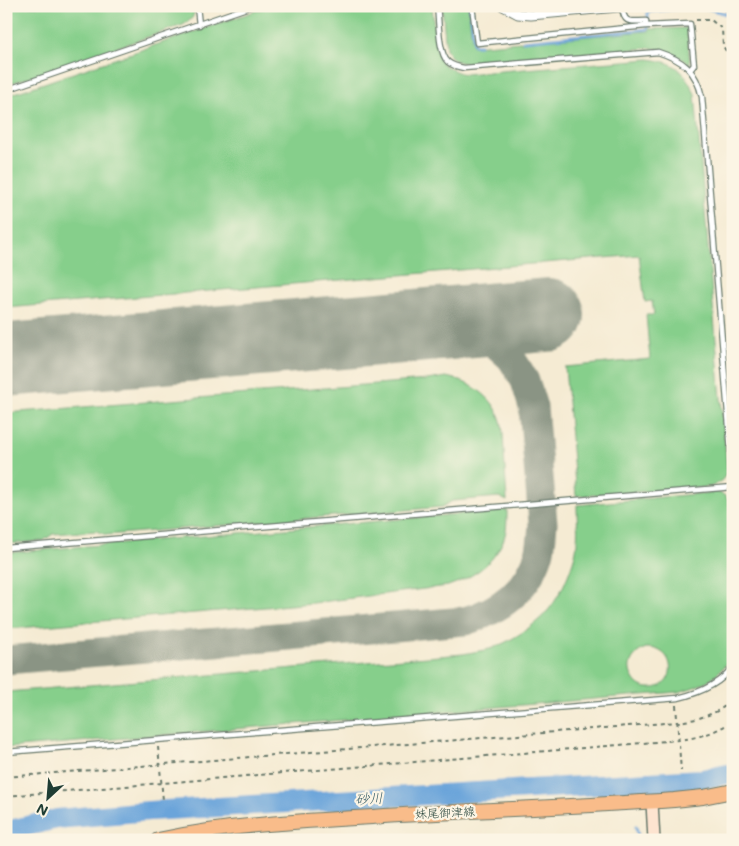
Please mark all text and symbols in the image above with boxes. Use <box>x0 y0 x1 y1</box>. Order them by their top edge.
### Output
north arrow <box>22 774 72 824</box>
water label: 砂川 <box>355 788 383 808</box>
text: N <box>33 799 51 821</box>
street label: 妹尾御津線 <box>415 802 475 822</box>

